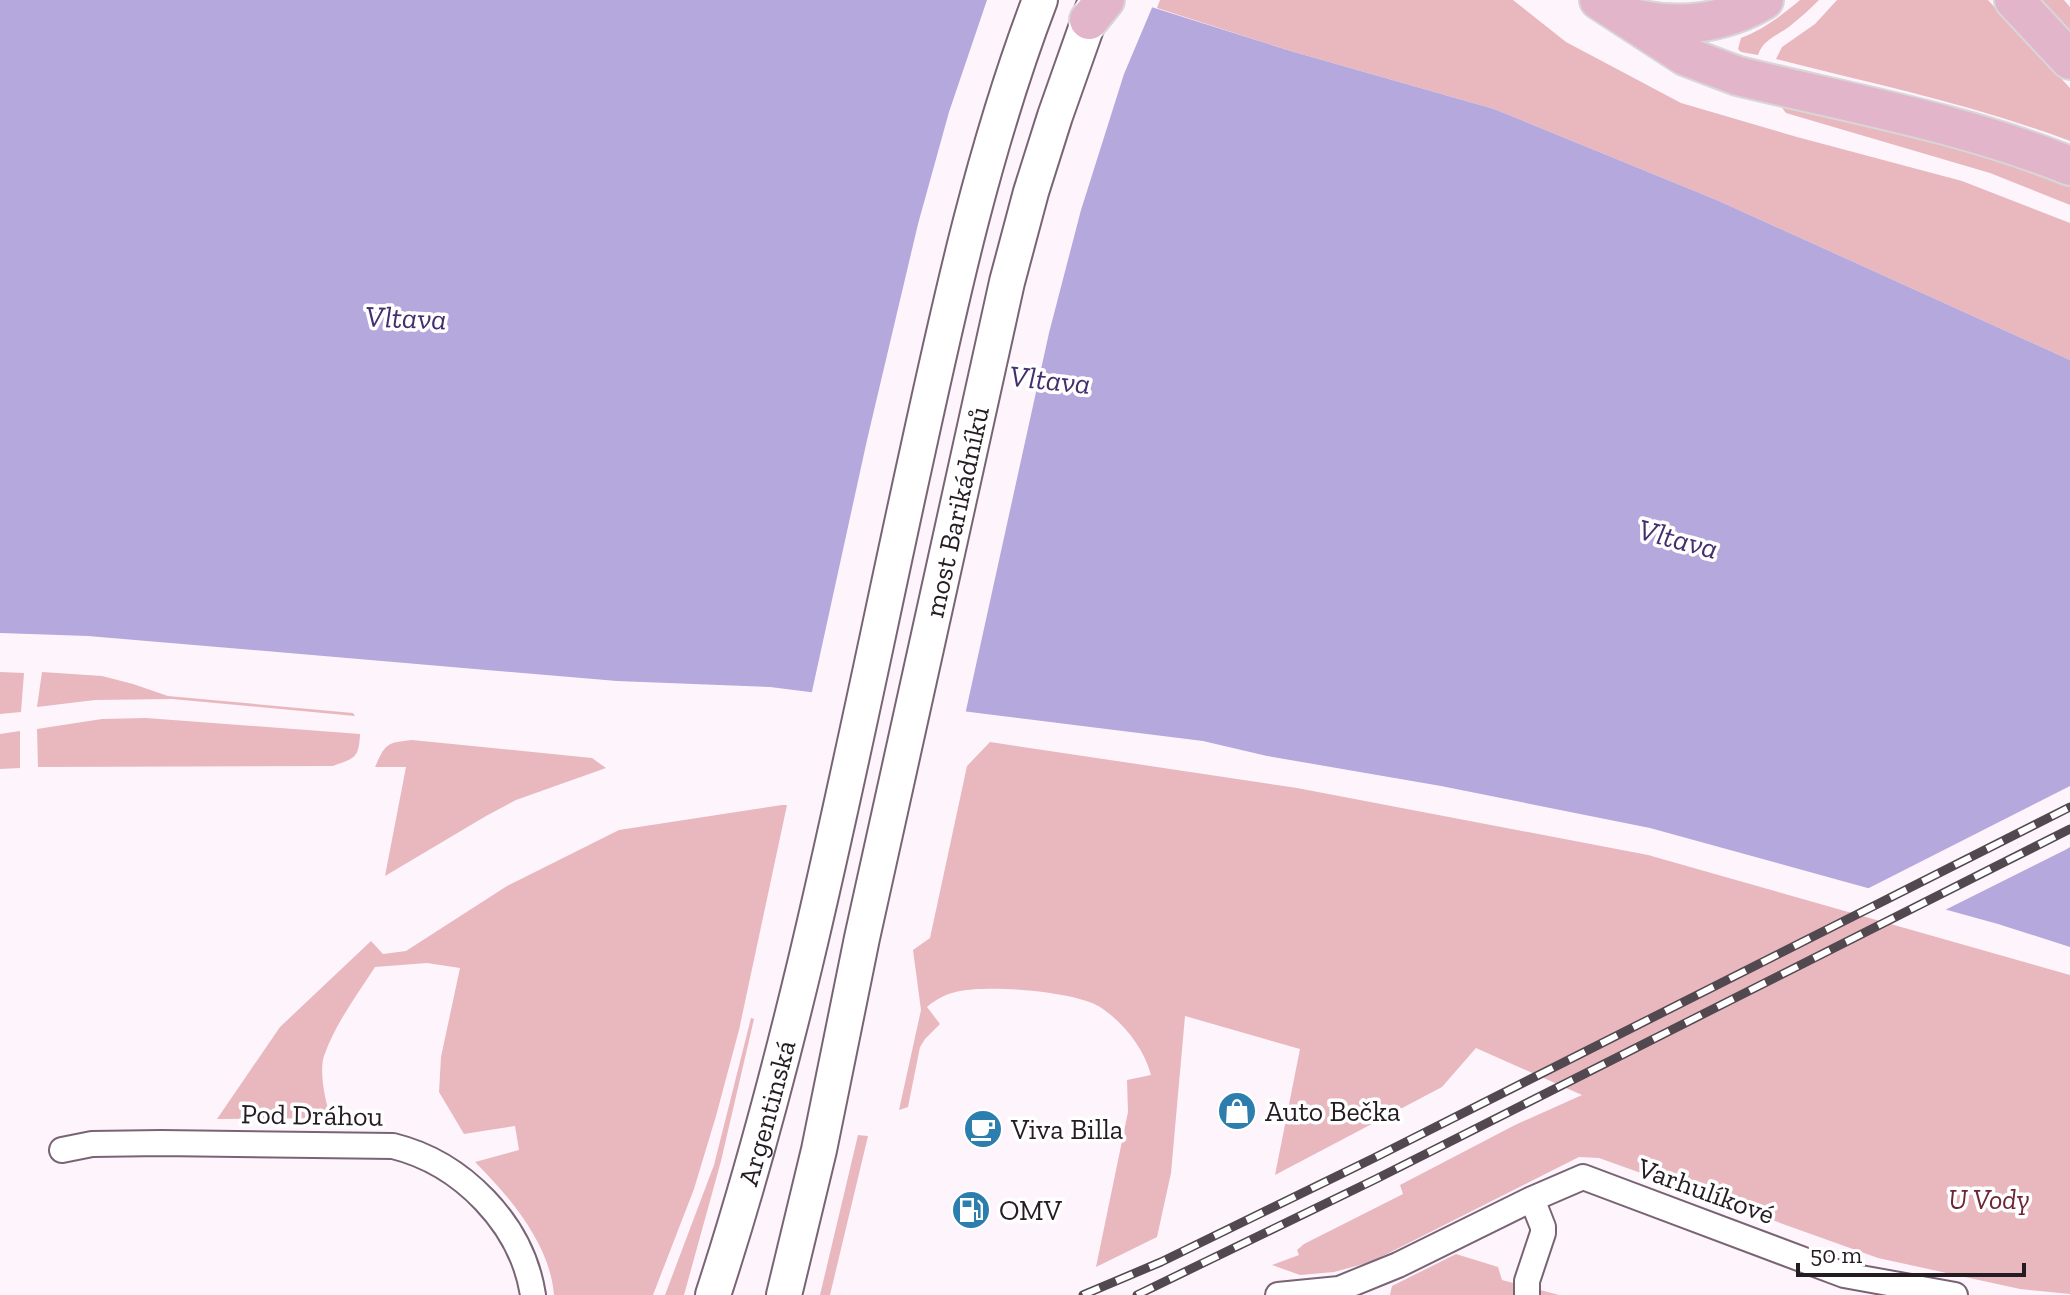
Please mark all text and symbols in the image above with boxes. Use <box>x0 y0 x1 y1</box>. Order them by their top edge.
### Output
water label: Vltava <box>365 299 447 337</box>
water label: Vltava <box>1008 358 1092 402</box>
street label: most Barikádníků <box>917 403 996 620</box>
water label: Vltava <box>1634 511 1722 567</box>
street label: Argentinská <box>731 1036 802 1189</box>
shop icon: Auto Bečka <box>1216 1090 1258 1132</box>
place label: Auto Bečka <box>1265 1095 1401 1128</box>
street label: Pod Dráhou <box>241 1097 384 1133</box>
cafe icon: Viva Billa <box>962 1108 1004 1150</box>
place label: Viva Billa <box>1010 1113 1124 1146</box>
street label: Varhulíkové <box>1632 1151 1779 1231</box>
park label: U Vody <box>1948 1183 2030 1216</box>
fuel station icon: OMV <box>950 1189 992 1231</box>
place label: OMV <box>999 1194 1063 1227</box>
scale bar <box>1798 1227 2024 1277</box>
text: 50 m <box>1810 1240 1863 1269</box>

